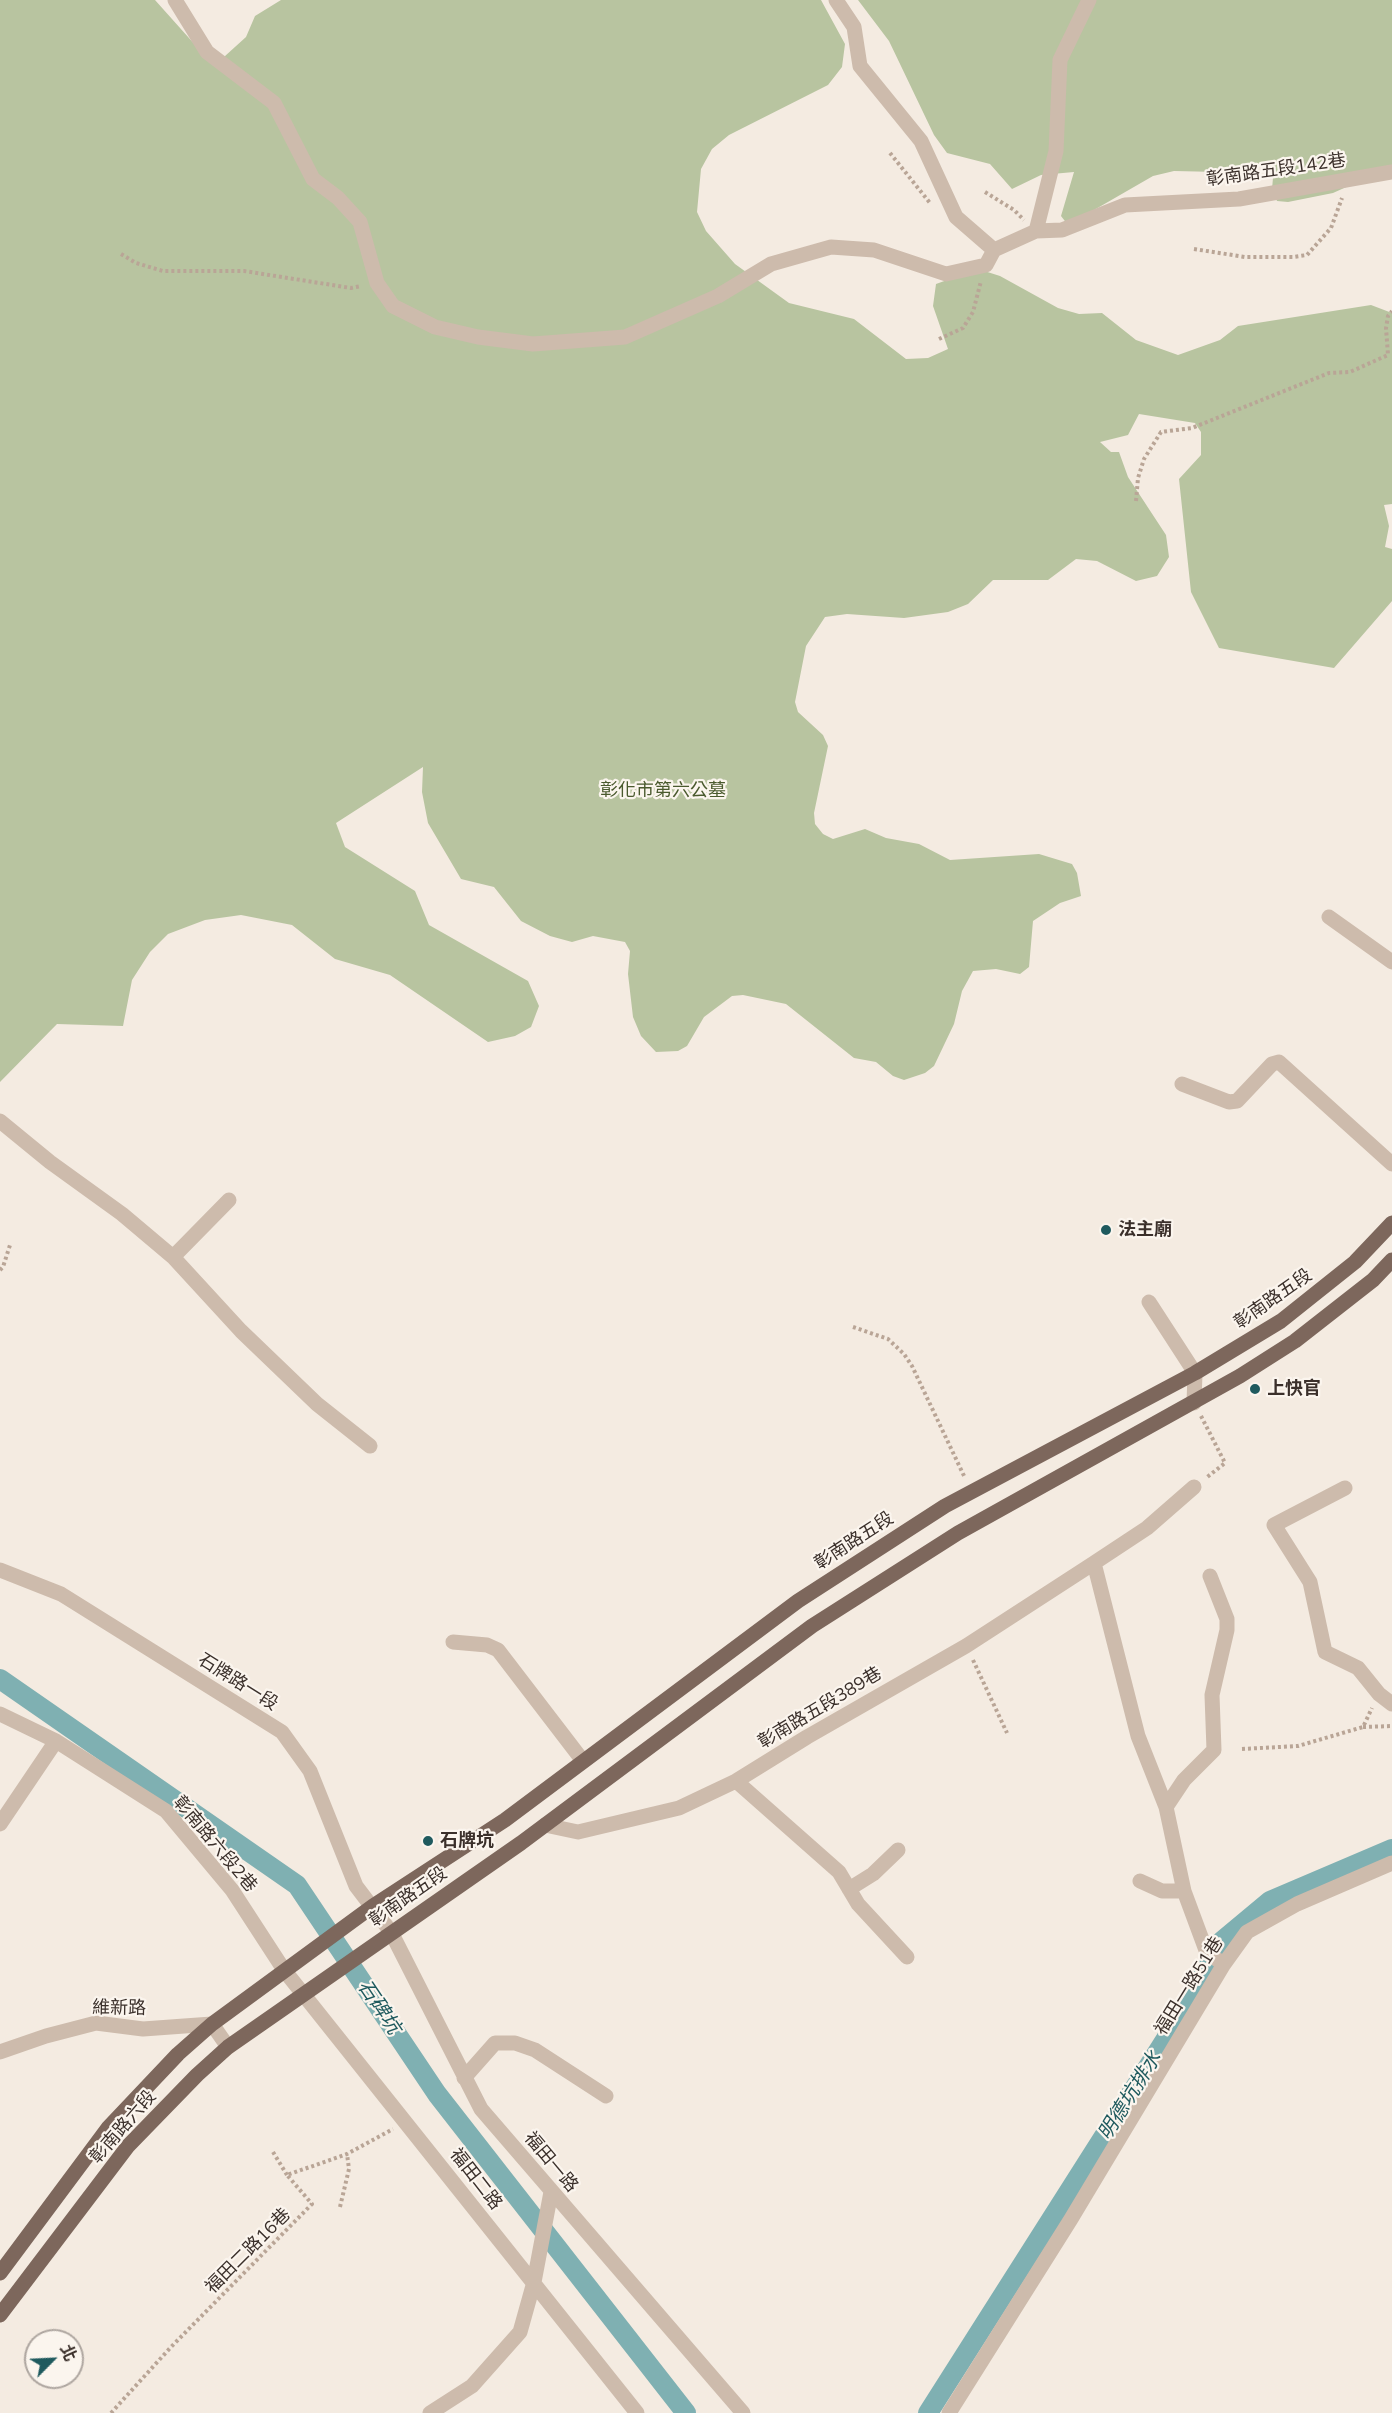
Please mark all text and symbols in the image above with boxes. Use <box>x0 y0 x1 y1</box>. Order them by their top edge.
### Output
street label: 彰南路五段142巷 <box>1205 150 1347 190</box>
park label: 彰化市第六公墓 <box>600 780 726 802</box>
place label: 法主廟 <box>1118 1219 1172 1241</box>
marker: 法主廟 <box>1099 1223 1113 1237</box>
street label: 彰南路五段 <box>1230 1264 1316 1334</box>
place label: 上快官 <box>1267 1378 1321 1400</box>
marker: 上快官 <box>1248 1382 1262 1396</box>
street label: 彰南路五段 <box>810 1507 898 1575</box>
street label: 石牌路一段 <box>194 1649 282 1715</box>
street label: 彰南路五段389巷 <box>754 1663 886 1753</box>
street label: 彰南路六段2巷 <box>169 1792 261 1896</box>
place label: 石牌坑 <box>440 1830 494 1852</box>
marker: 石牌坑 <box>421 1834 435 1848</box>
street label: 彰南路五段 <box>365 1862 451 1932</box>
street label: 福田一路51巷 <box>1150 1933 1228 2039</box>
water label: 石碑坑 <box>352 1975 406 2039</box>
street label: 維新路 <box>92 1997 146 2019</box>
water label: 明德坑排水 <box>1093 2047 1167 2145</box>
street label: 彰南路六段 <box>85 2086 161 2168</box>
street label: 福田一路 <box>520 2127 582 2197</box>
street label: 福田二路 <box>445 2144 507 2214</box>
street label: 福田二路16巷 <box>201 2204 295 2298</box>
north arrow <box>24 2329 84 2389</box>
text: 北 <box>56 2341 81 2364</box>

